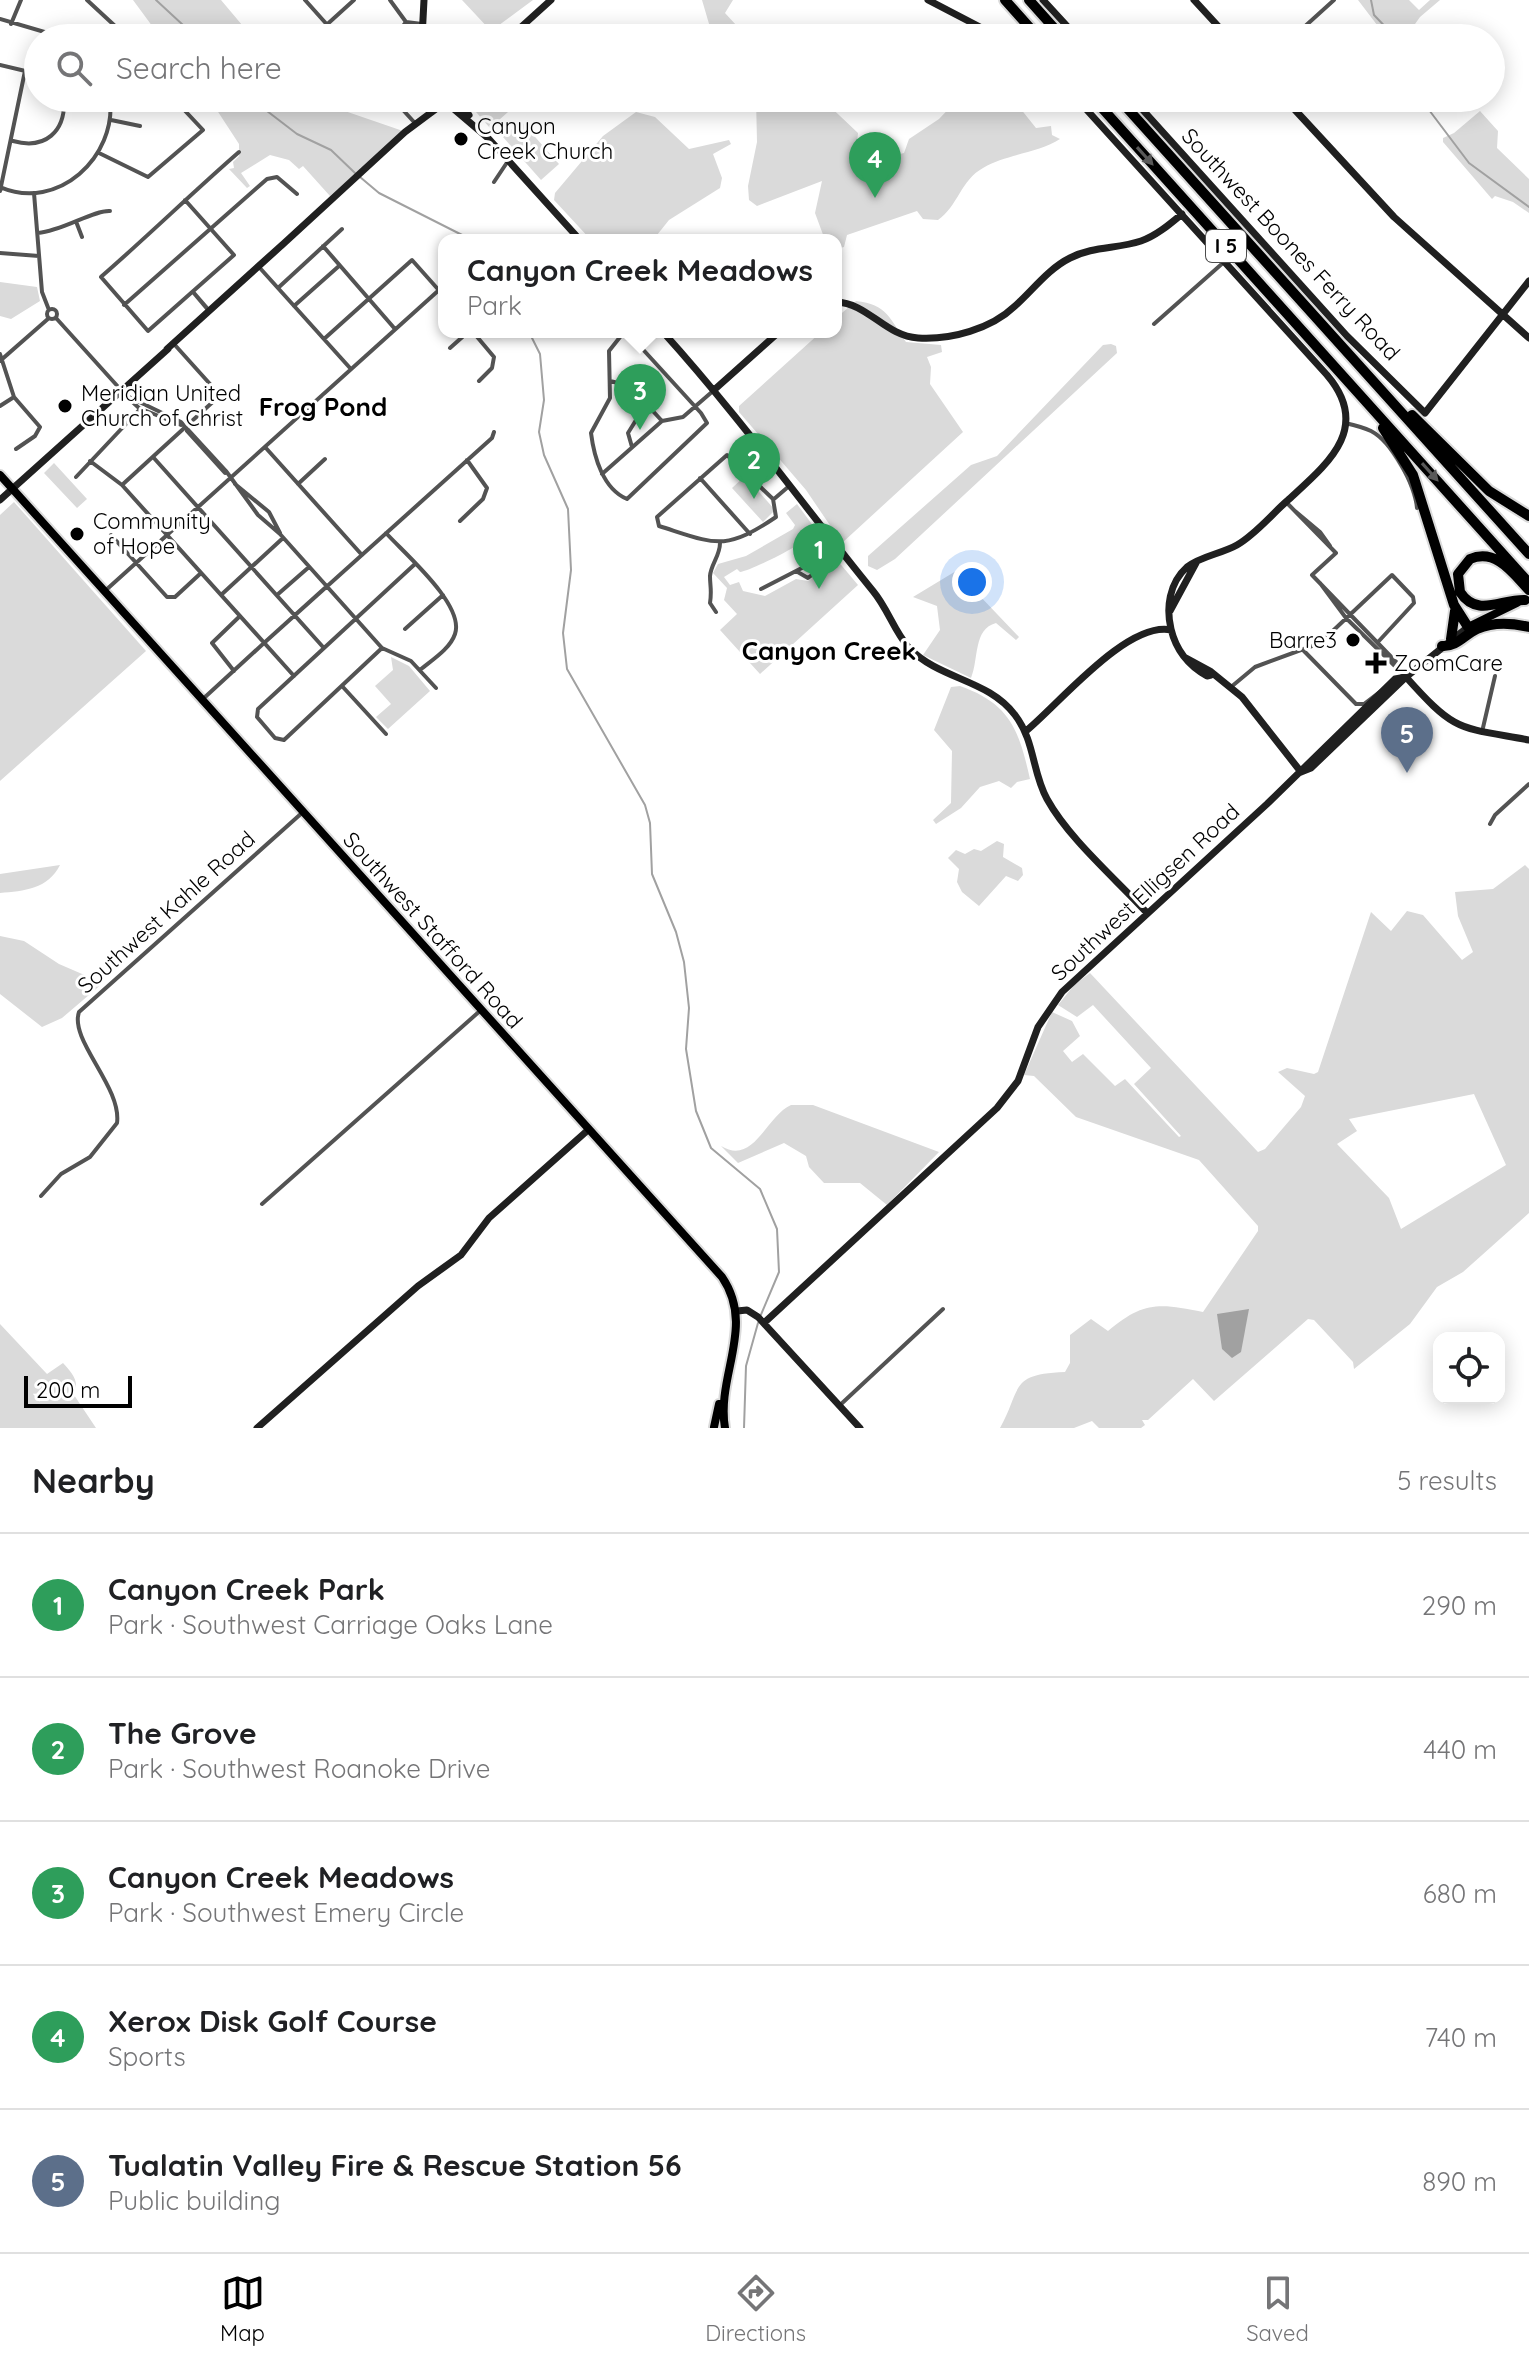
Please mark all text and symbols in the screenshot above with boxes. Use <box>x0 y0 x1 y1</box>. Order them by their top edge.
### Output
search box <box>24 24 1505 112</box>
icon: search <box>52 46 96 90</box>
text: Search here <box>116 49 282 87</box>
place label: Canyon Creek Church <box>477 112 613 165</box>
street label: Southwest Boones Ferry Road <box>1176 122 1406 366</box>
marker: Canyon Creek Church <box>452 130 470 148</box>
pin: 4 <box>849 132 901 198</box>
one-way arrow <box>1136 146 1154 165</box>
road number: I 5 <box>1206 230 1246 262</box>
popup <box>438 234 842 338</box>
text: Canyon Creek Meadows <box>467 251 813 289</box>
text: Park <box>467 289 522 322</box>
pin: 3 <box>614 364 666 430</box>
place label: Meridian United Church of Christ <box>81 379 243 432</box>
district label: Frog Pond <box>259 390 387 423</box>
marker: Meridian United Church of Christ <box>56 397 74 415</box>
pin: 2 <box>728 433 780 499</box>
one-way arrow <box>1421 462 1438 482</box>
place label: Community of Hope <box>93 507 211 560</box>
pin: 1 <box>793 523 845 589</box>
marker: Community of Hope <box>68 525 86 543</box>
your location <box>952 562 992 602</box>
place label: Barre3 <box>1269 626 1337 654</box>
marker: Barre3 <box>1344 631 1362 649</box>
district label: Canyon Creek <box>742 634 916 667</box>
place label: ZoomCare <box>1394 649 1503 677</box>
marker: ZoomCare <box>1365 652 1387 674</box>
pin: 5 <box>1381 707 1433 773</box>
street label: Southwest Elligsen Road <box>1045 797 1245 987</box>
street label: Southwest Kahle Road <box>71 825 261 999</box>
street label: Southwest Stafford Road <box>337 826 529 1034</box>
map controls <box>1433 1332 1505 1404</box>
button: locate <box>1433 1332 1505 1404</box>
scale bar <box>24 1372 132 1408</box>
text: 200 m <box>36 1376 100 1404</box>
text: Nearby <box>32 1459 155 1502</box>
text: 5 results <box>1397 1464 1497 1497</box>
text: Canyon Creek Park <box>108 1570 385 1608</box>
text: 1 <box>53 1589 63 1622</box>
text: 290 m <box>1422 1589 1497 1622</box>
text: Park · Southwest Carriage Oaks Lane <box>108 1608 553 1641</box>
text: The Grove <box>108 1714 257 1752</box>
text: 2 <box>51 1733 65 1766</box>
text: 440 m <box>1423 1733 1497 1766</box>
text: Park · Southwest Roanoke Drive <box>108 1752 491 1785</box>
text: Canyon Creek Meadows <box>108 1858 454 1896</box>
text: 3 <box>51 1877 65 1910</box>
text: 680 m <box>1423 1877 1497 1910</box>
text: Park · Southwest Emery Circle <box>108 1896 464 1929</box>
text: Xerox Disk Golf Course <box>108 2002 437 2040</box>
text: 4 <box>50 2021 66 2054</box>
text: 740 m <box>1425 2021 1497 2054</box>
text: Sports <box>108 2040 186 2073</box>
text: Tualatin Valley Fire & Rescue Station 56 <box>108 2146 682 2184</box>
text: 5 <box>51 2165 65 2198</box>
text: 890 m <box>1422 2165 1497 2198</box>
text: Public building <box>108 2184 280 2217</box>
tab: Map <box>220 2271 265 2347</box>
tab: Directions <box>705 2271 806 2347</box>
tab: Saved <box>1246 2271 1309 2347</box>

